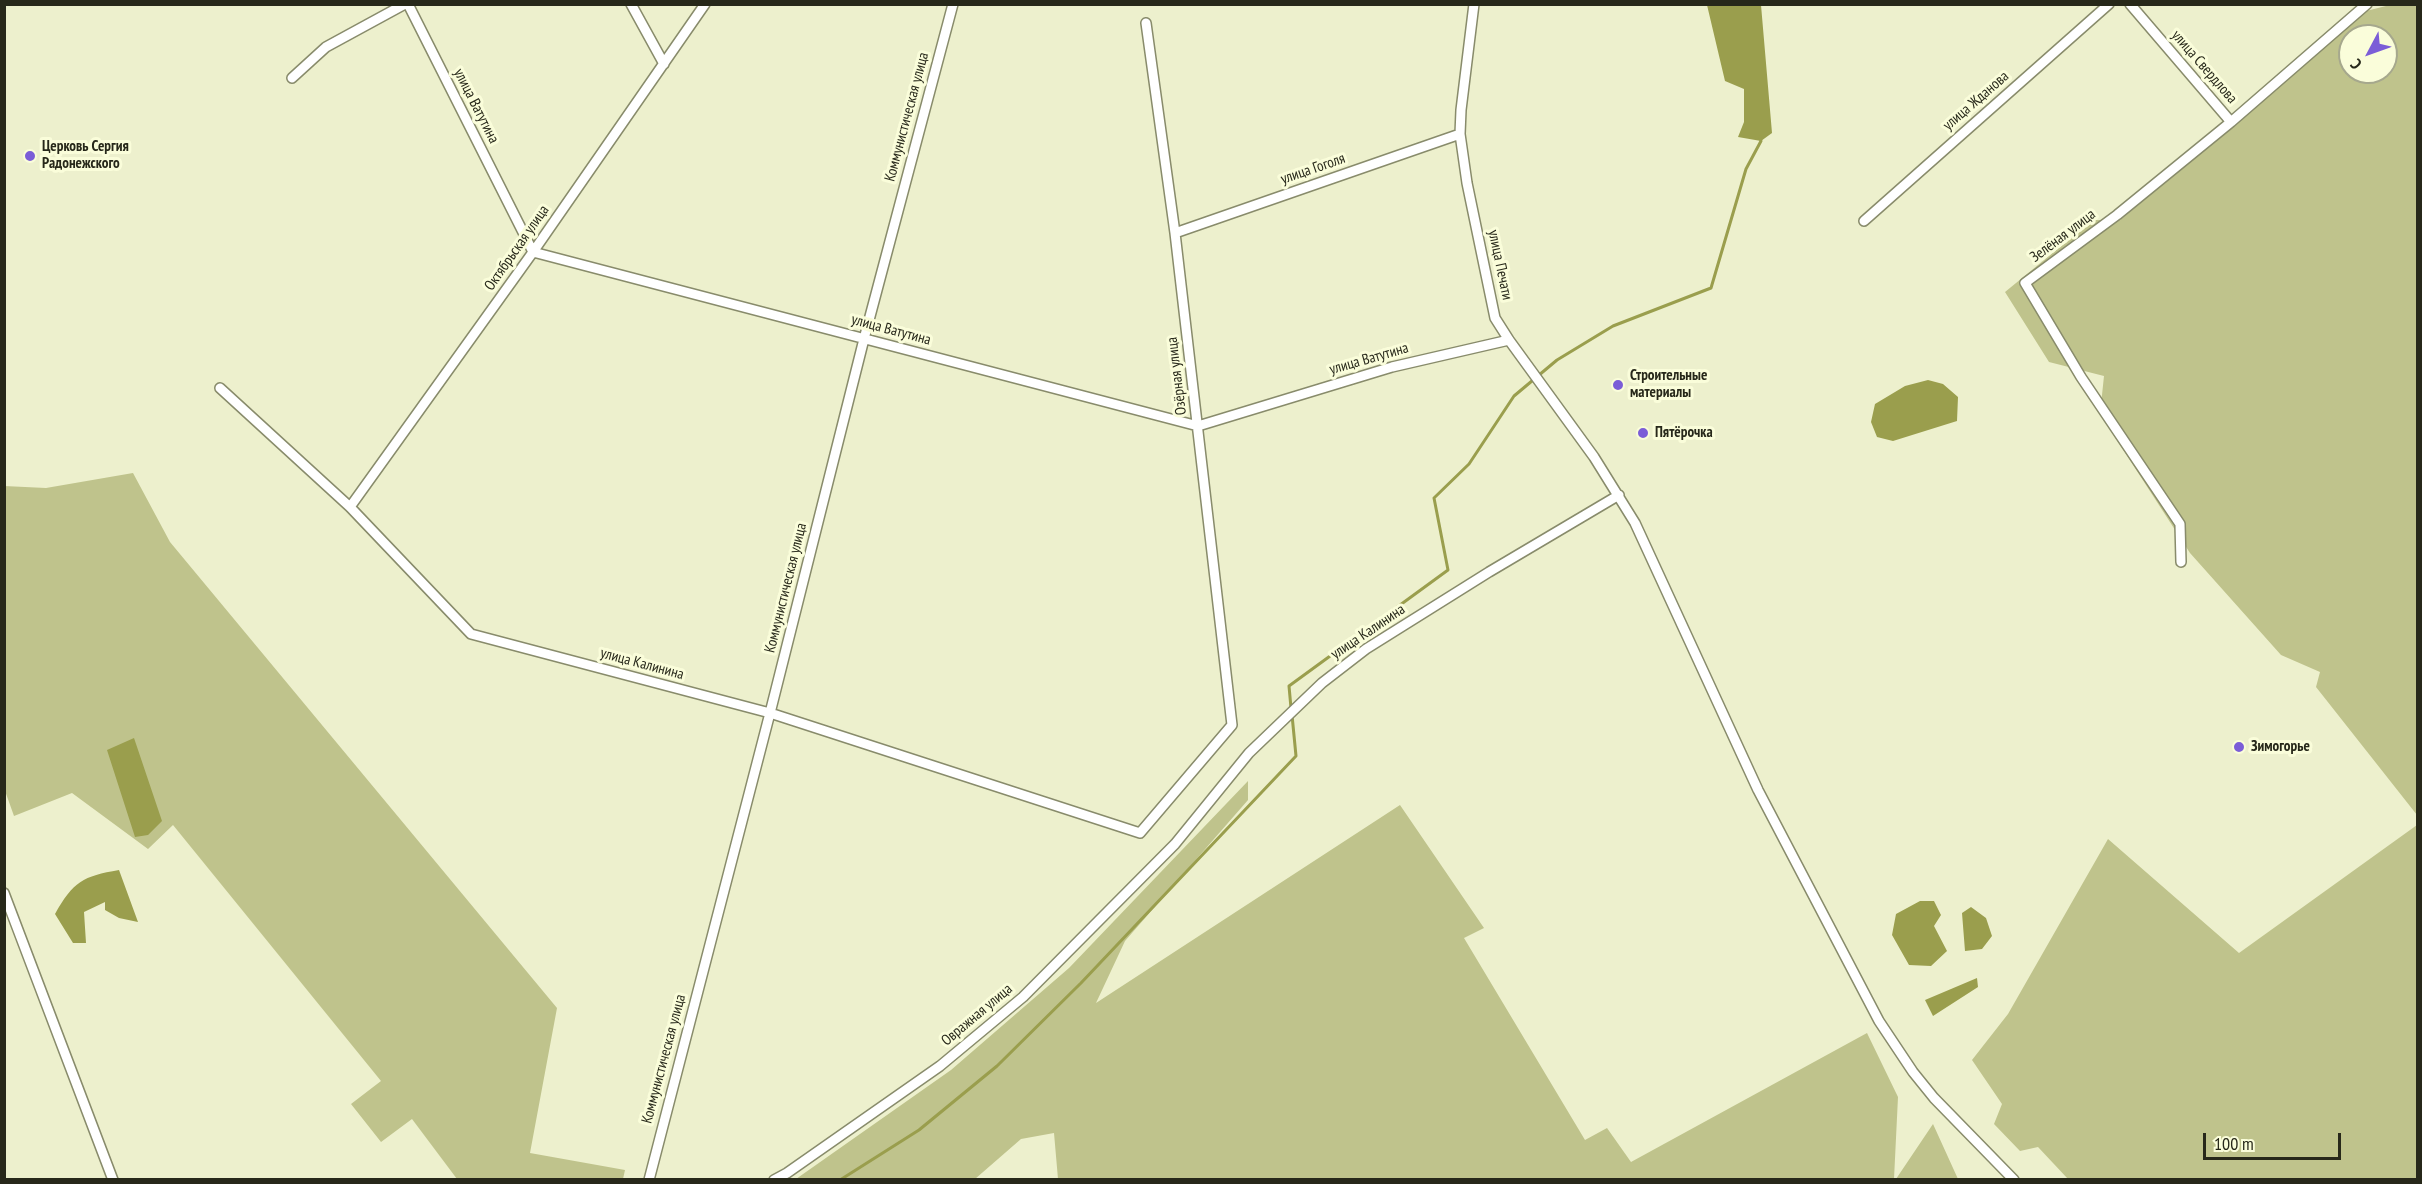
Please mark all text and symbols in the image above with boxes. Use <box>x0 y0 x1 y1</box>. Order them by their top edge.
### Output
north arrow <box>2338 24 2398 84</box>
street label: улица Свердлова <box>2167 27 2241 107</box>
street label: Коммунистическая улица <box>881 50 933 184</box>
text: С <box>2346 55 2366 74</box>
street label: улица Ватутина <box>449 66 503 146</box>
street label: улица Жданова <box>1939 68 2013 134</box>
place label: Церковь Сергия Радонежского <box>42 138 129 173</box>
marker: Церковь Сергия Радонежского <box>23 149 37 163</box>
street label: улица Гоголя <box>1278 150 1348 188</box>
street label: Октябрьская улица <box>481 202 553 294</box>
street label: Зелёная улица <box>2027 206 2099 266</box>
street label: улица Печати <box>1484 228 1516 302</box>
street label: улица Ватутина <box>849 311 933 349</box>
street label: Озёрная улица <box>1163 336 1191 416</box>
street label: улица Ватутина <box>1327 339 1411 379</box>
place label: Строительные материалы <box>1630 367 1707 402</box>
marker: Строительные материалы <box>1611 378 1625 392</box>
place label: Пятёрочка <box>1655 424 1713 442</box>
marker: Пятёрочка <box>1636 426 1650 440</box>
street label: Коммунистическая улица <box>761 521 811 655</box>
street label: улица Калинина <box>1327 601 1409 663</box>
street label: улица Калинина <box>598 644 686 684</box>
place label: Зимогорье <box>2251 738 2310 756</box>
marker: Зимогорье <box>2232 740 2246 754</box>
street label: Овражная улица <box>938 980 1016 1050</box>
street label: Коммунистическая улица <box>638 992 690 1126</box>
scale bar <box>2206 1121 2344 1159</box>
text: 100 m <box>2214 1132 2254 1155</box>

